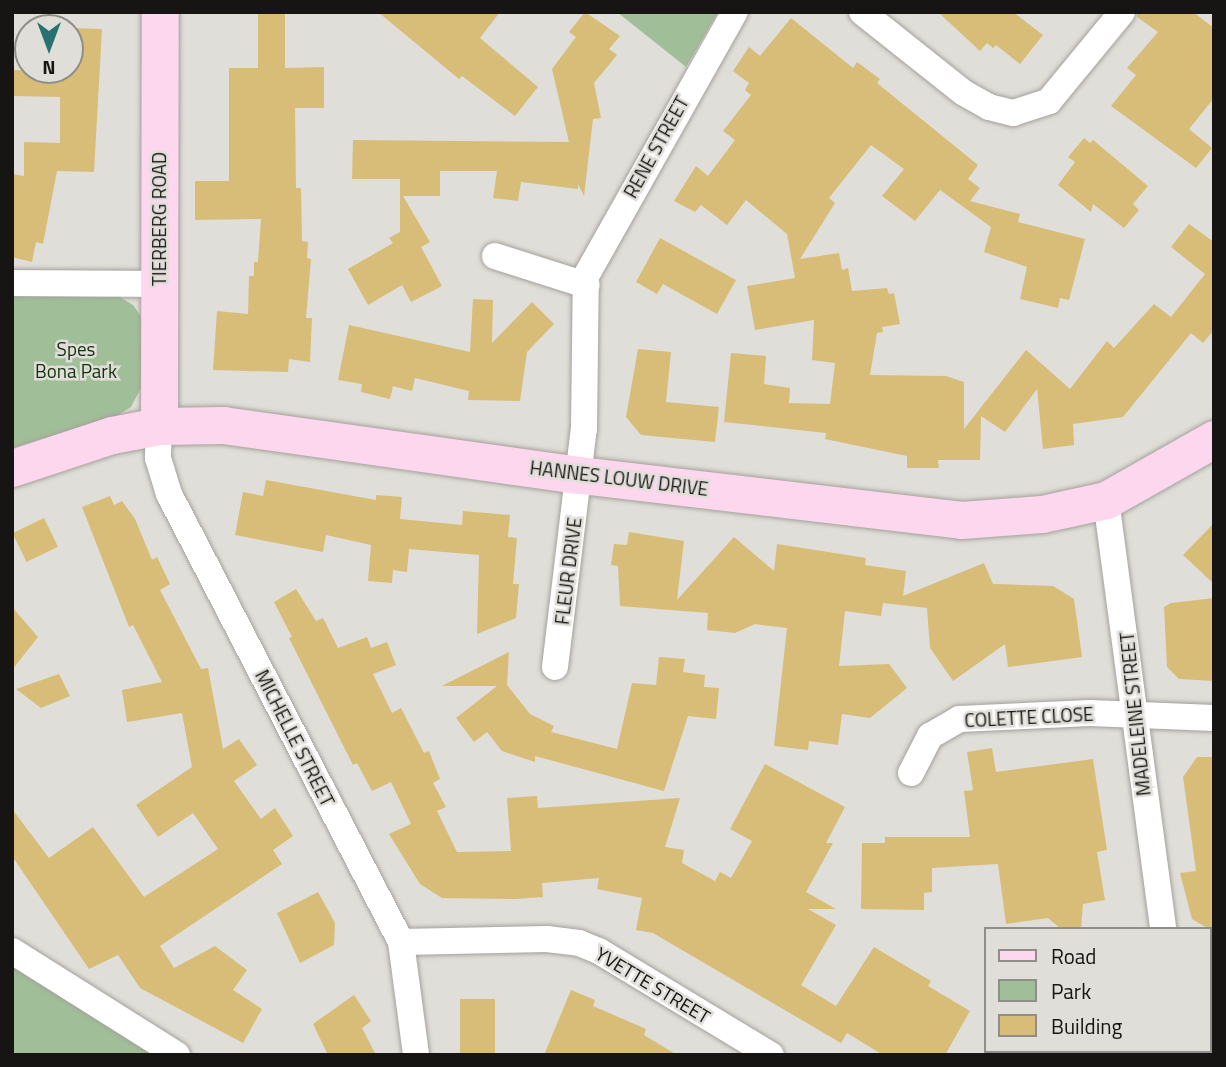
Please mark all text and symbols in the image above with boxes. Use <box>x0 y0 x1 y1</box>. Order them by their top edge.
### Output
north arrow <box>14 14 84 84</box>
text: N <box>42 54 56 83</box>
street label: RENE STREET <box>619 92 693 202</box>
street label: TIERBERG ROAD <box>148 152 170 286</box>
park label: Spes Bona Park <box>35 338 117 382</box>
street label: HANNES LOUW DRIVE <box>529 456 709 500</box>
street label: FLEUR DRIVE <box>550 516 586 626</box>
street label: MADELEINE STREET <box>1115 631 1155 797</box>
street label: MICHELLE STREET <box>251 666 339 810</box>
street label: COLETTE CLOSE <box>964 702 1094 732</box>
legend <box>984 927 1212 1053</box>
text: Road <box>1051 940 1096 972</box>
street label: YVETTE STREET <box>592 942 714 1028</box>
text: Park <box>1051 975 1091 1007</box>
text: Building <box>1051 1010 1122 1042</box>

